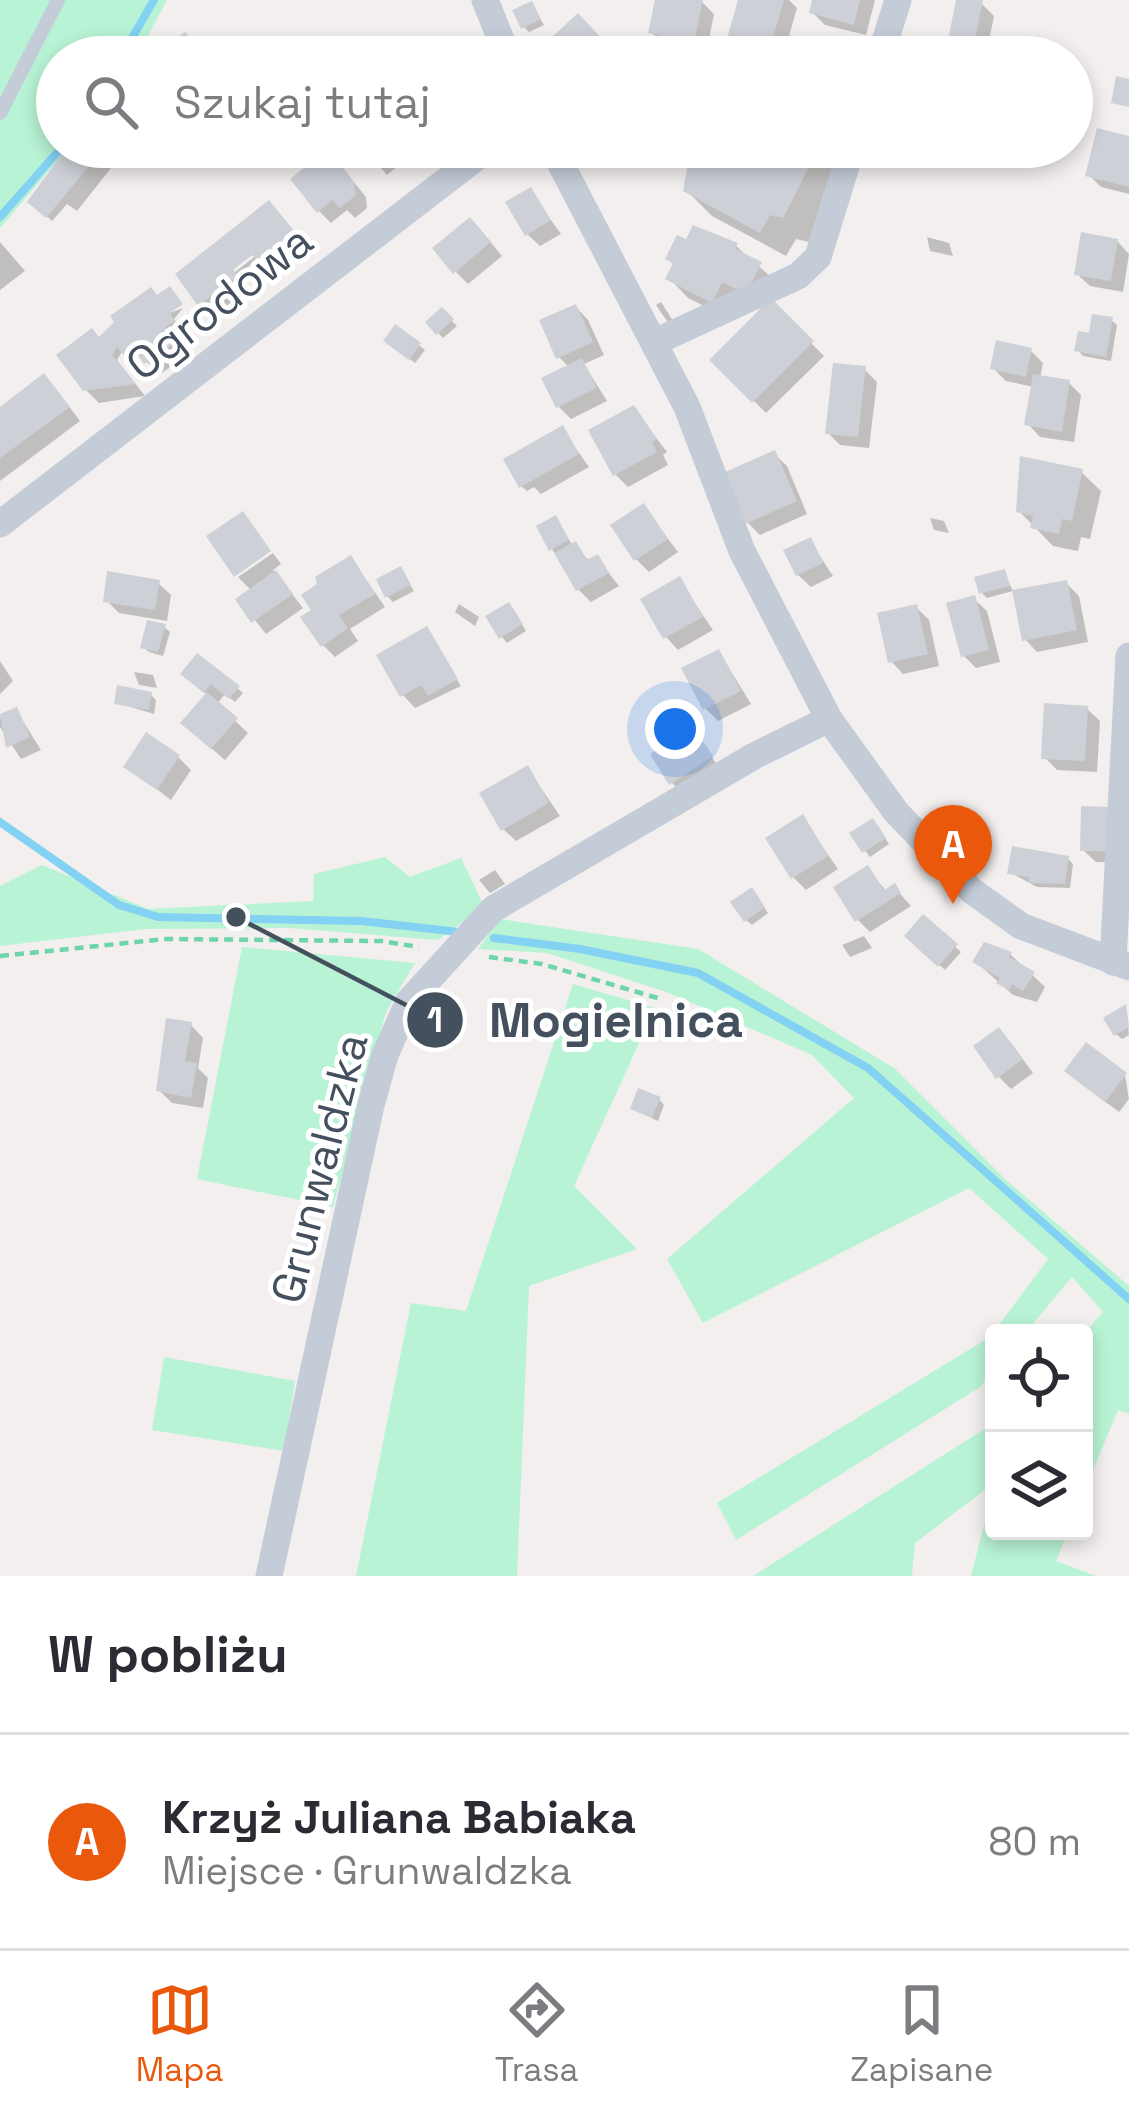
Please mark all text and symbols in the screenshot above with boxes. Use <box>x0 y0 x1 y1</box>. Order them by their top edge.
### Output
search box <box>36 36 1093 168</box>
icon: search <box>78 69 144 135</box>
text: Szukaj tutaj <box>174 74 431 131</box>
street label: Ogrodowa <box>115 212 324 393</box>
your location <box>645 699 705 759</box>
pin: A <box>914 805 992 904</box>
callout: Mogielnica <box>405 978 767 1062</box>
text: Mogielnica <box>489 990 743 1051</box>
text: 1 <box>427 997 443 1043</box>
street label: Grunwaldzka <box>258 1027 381 1309</box>
map controls <box>985 1324 1093 1540</box>
button: locate <box>985 1324 1093 1432</box>
button: layers <box>985 1432 1093 1540</box>
text: W pobliżu <box>48 1622 288 1687</box>
text: Krzyż Juliana Babiaka <box>162 1789 636 1846</box>
text: A <box>75 1817 99 1866</box>
text: 80 m <box>988 1817 1081 1866</box>
text: Miejsce · Grunwaldzka <box>162 1846 572 1895</box>
tab: Mapa <box>136 1977 223 2091</box>
tab: Trasa <box>495 1977 579 2091</box>
tab: Zapisane <box>850 1977 993 2091</box>

